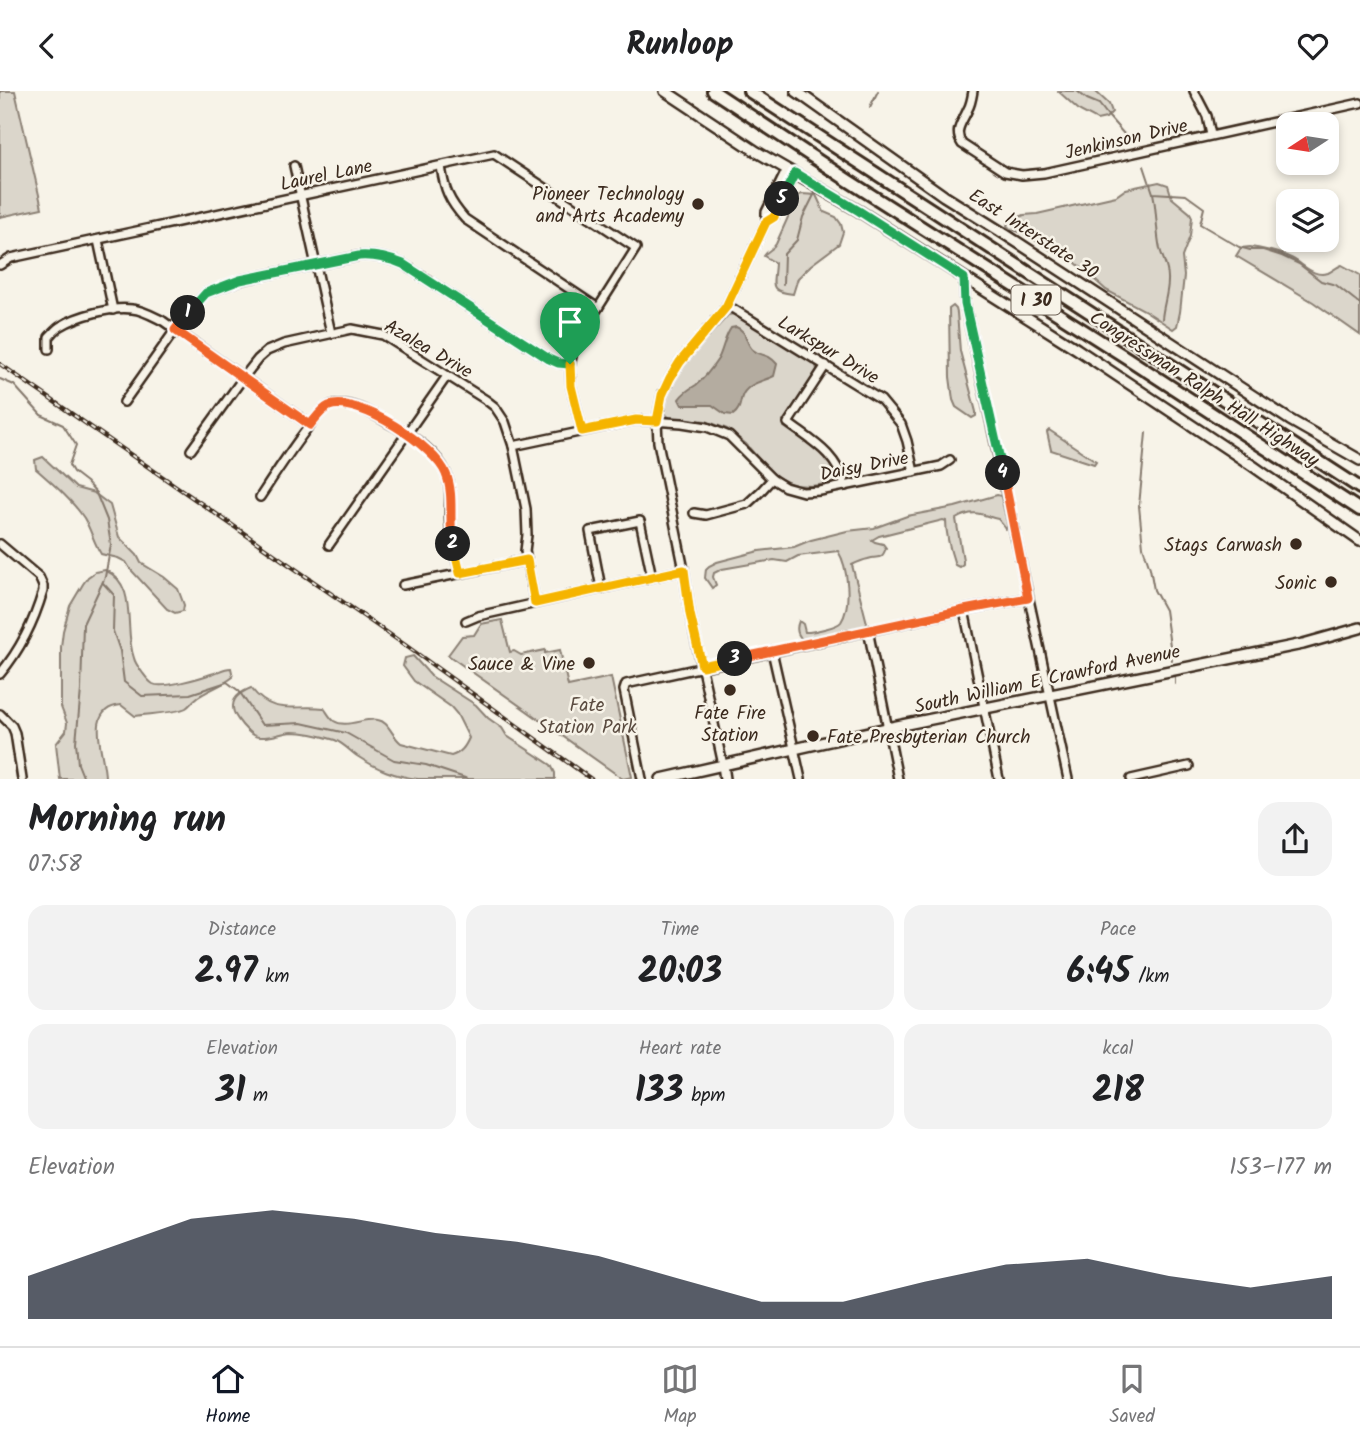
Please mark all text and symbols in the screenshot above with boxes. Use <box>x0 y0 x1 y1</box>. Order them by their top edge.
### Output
text: Runloop <box>626 20 734 71</box>
icon: back <box>28 27 66 65</box>
icon: heart <box>1294 27 1332 65</box>
street label: Jenkinson Drive <box>1062 111 1191 169</box>
north arrow <box>1276 112 1339 175</box>
map controls <box>1276 112 1339 252</box>
street label: Laurel Lane <box>278 151 376 200</box>
place label: Pioneer Technology and Arts Academy <box>532 180 685 232</box>
pin: 5 <box>764 181 800 217</box>
street label: East Interstate 30 <box>962 181 1104 288</box>
text: 5 <box>777 183 786 213</box>
button: layers <box>1276 189 1339 252</box>
marker: Pioneer Technology and Arts Academy <box>690 196 706 212</box>
road number: I 30 <box>1012 285 1060 315</box>
pin <box>540 292 600 364</box>
pin: 1 <box>170 295 206 331</box>
text: 1 <box>185 297 190 327</box>
icon: arrive <box>551 303 589 341</box>
street label: Congressman Ralph Hall Highway <box>1083 304 1326 476</box>
street label: Larkspur Drive <box>771 308 885 393</box>
street label: Azalea Drive <box>378 312 478 387</box>
street label: Daisy Drive <box>817 444 912 490</box>
pin: 4 <box>986 455 1020 491</box>
text: 4 <box>997 457 1008 487</box>
pin: 2 <box>435 526 470 561</box>
text: 2 <box>447 528 458 558</box>
place label: Stags Carwash <box>1164 531 1282 561</box>
marker: Stags Carwash <box>1288 536 1304 552</box>
place label: Sonic <box>1275 569 1317 599</box>
marker: Sonic <box>1323 574 1339 590</box>
street label: South William E Crawford Avenue <box>912 637 1184 723</box>
pin: 3 <box>718 641 752 677</box>
text: 3 <box>729 643 740 673</box>
place label: Sauce & Vine <box>468 650 575 680</box>
marker: Sauce & Vine <box>581 655 597 671</box>
marker: Fate Fire Station <box>722 682 738 698</box>
park label: Fate Station Park <box>537 691 637 743</box>
place label: Fate Fire Station <box>694 699 766 751</box>
place label: Fate Presbyterian Church <box>827 723 1031 753</box>
marker: Fate Presbyterian Church <box>805 728 821 744</box>
text: Morning run <box>28 791 226 851</box>
button: share <box>1258 802 1332 876</box>
text: 07:58 <box>28 847 82 883</box>
text: Distance <box>208 915 276 945</box>
text: Time <box>661 915 699 945</box>
text: Pace <box>1100 915 1136 945</box>
text: 2.97 <box>195 945 258 1001</box>
text: 20:03 <box>638 945 722 1001</box>
text: 6:45 <box>1067 945 1131 1001</box>
text: km <box>258 962 289 992</box>
text: /km <box>1131 962 1169 992</box>
text: Elevation <box>206 1034 278 1064</box>
text: Heart rate <box>639 1034 721 1064</box>
text: kcal <box>1103 1034 1133 1064</box>
text: 31 <box>216 1064 245 1120</box>
text: 133 <box>635 1064 684 1120</box>
text: 218 <box>1092 1064 1144 1120</box>
text: m <box>245 1081 268 1111</box>
text: bpm <box>684 1081 725 1111</box>
text: Elevation <box>28 1150 115 1186</box>
text: 153–177 m <box>1229 1150 1332 1186</box>
tab: Home <box>205 1360 250 1432</box>
tab: Map <box>661 1360 699 1432</box>
tab: Saved <box>1110 1360 1155 1432</box>

